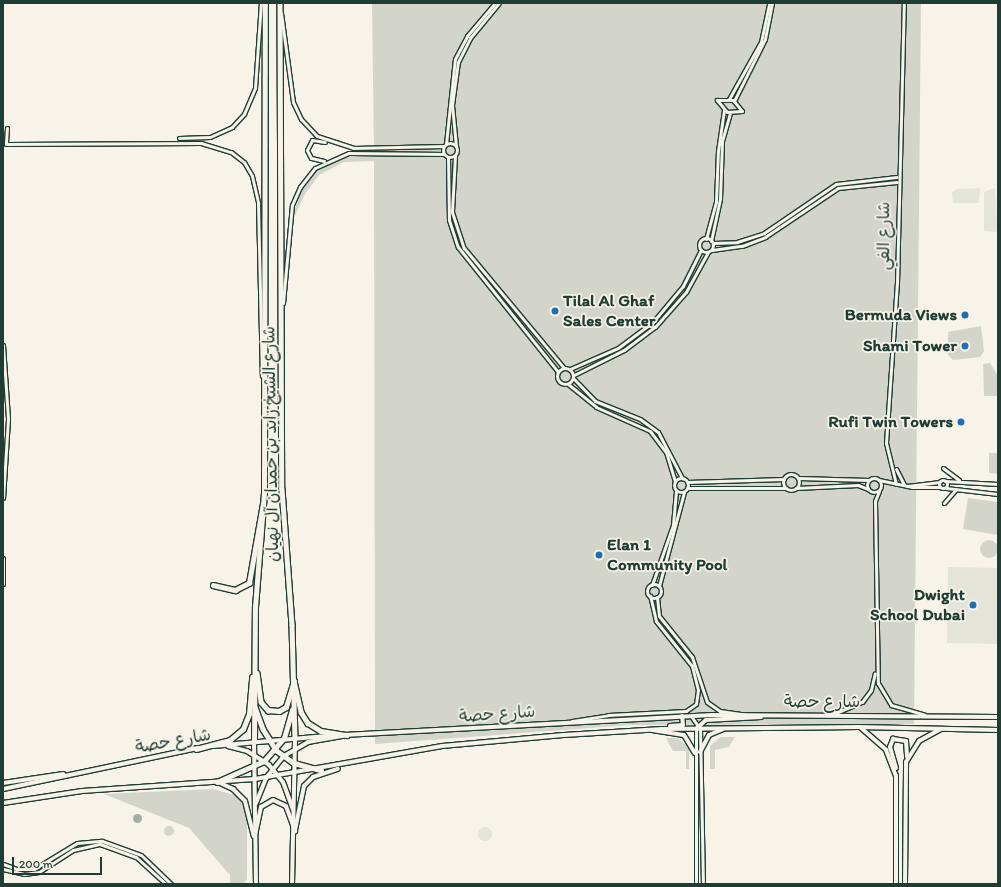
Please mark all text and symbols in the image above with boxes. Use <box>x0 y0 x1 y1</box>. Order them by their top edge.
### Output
street label: شارع الفي <box>874 202 894 270</box>
place label: Tilal Al Ghaf Sales Center <box>563 291 656 331</box>
place label: Bermuda Views <box>845 305 957 325</box>
marker: Tilal Al Ghaf Sales Center <box>550 306 560 316</box>
marker: Bermuda Views <box>960 310 970 320</box>
street label: شارع الشيخ زايد بن حمدان آل نهيان <box>259 326 283 562</box>
place label: Shami Tower <box>865 336 957 356</box>
marker: Shami Tower <box>960 341 970 351</box>
place label: Rufi Twin Towers <box>832 412 953 432</box>
marker: Rufi Twin Towers <box>956 417 966 427</box>
place label: Elan 1 Community Pool <box>607 535 727 575</box>
marker: Elan 1 Community Pool <box>594 550 604 560</box>
place label: Dwight School Dubai <box>871 585 965 625</box>
marker: Dwight School Dubai <box>968 600 978 610</box>
street label: شارع حصة <box>784 692 860 712</box>
street label: شارع حصة <box>458 701 536 727</box>
street label: شارع حصة <box>134 724 212 758</box>
scale bar <box>14 849 104 875</box>
text: 200 m <box>19 857 53 871</box>

